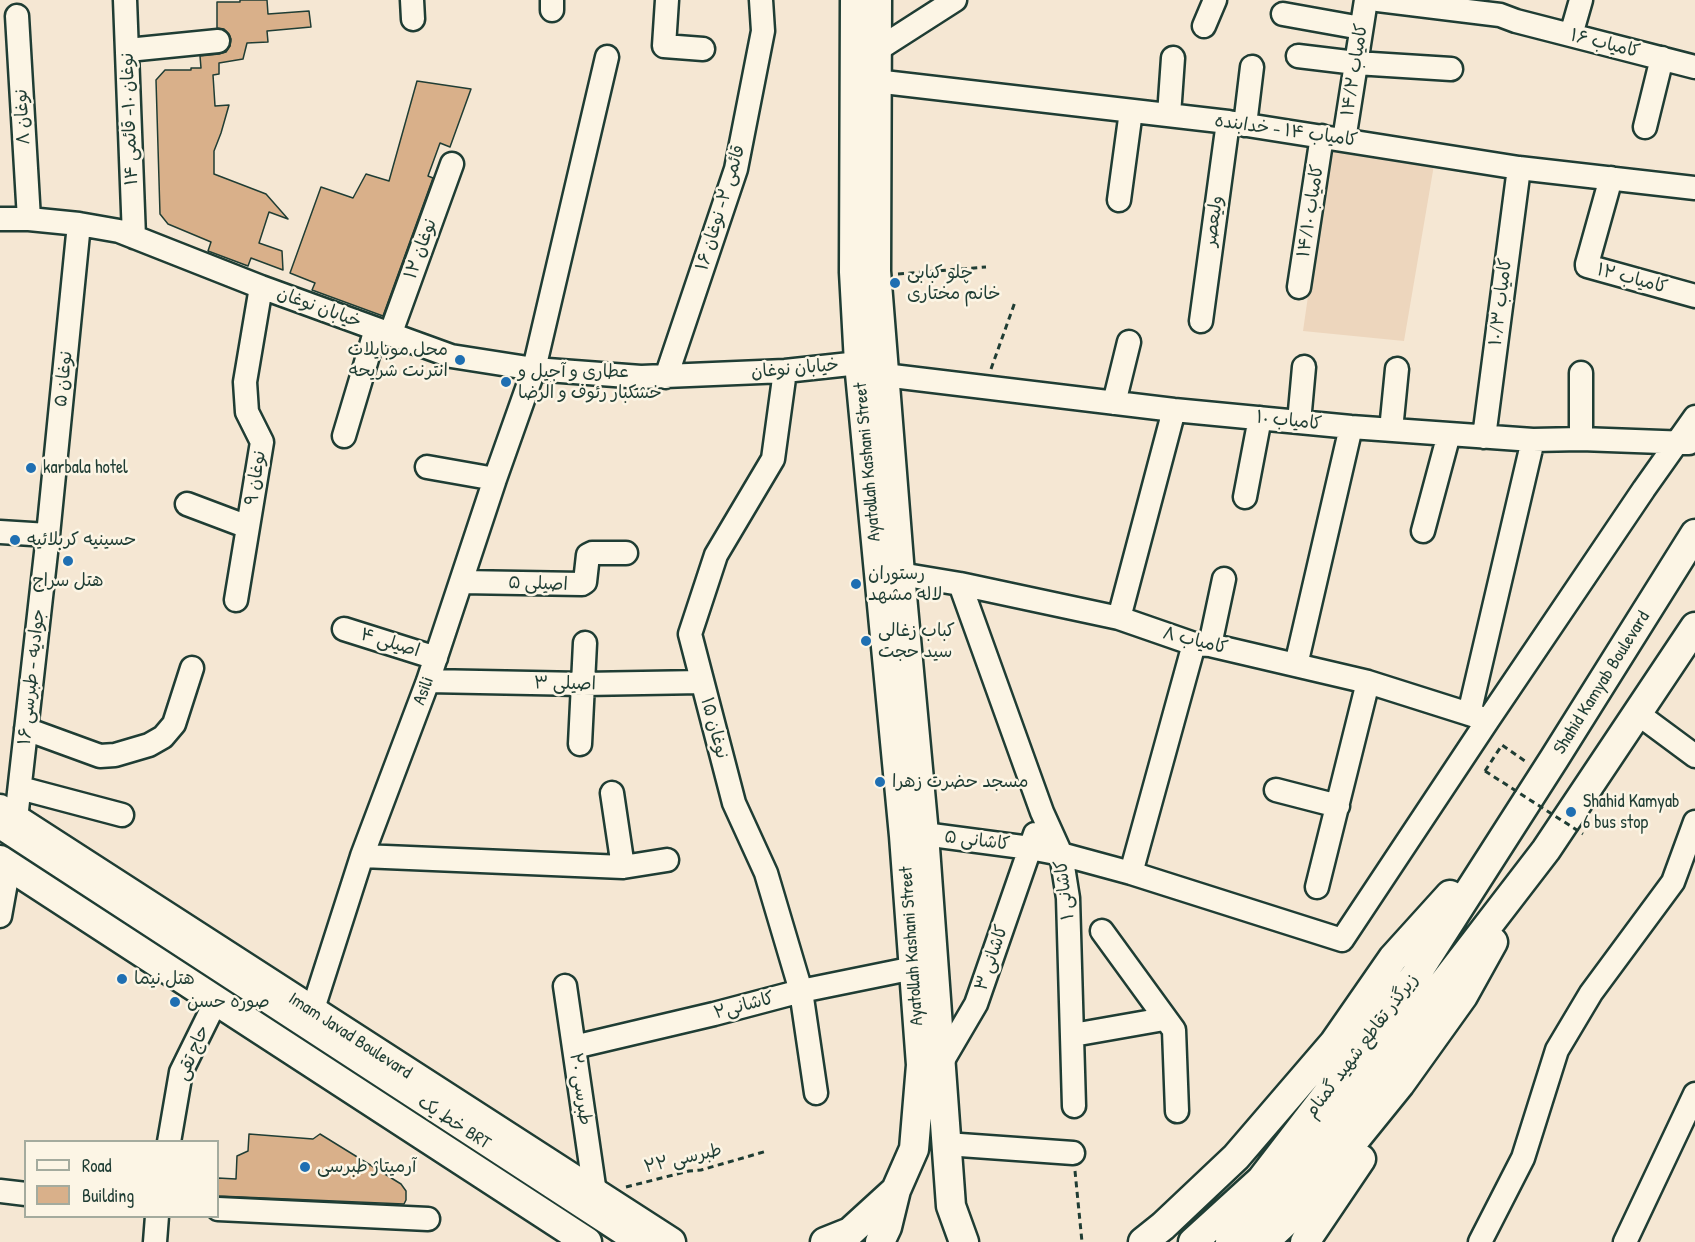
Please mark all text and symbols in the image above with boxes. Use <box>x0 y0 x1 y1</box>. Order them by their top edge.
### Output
street label: کامیاب ۱۴/۲ <box>1337 22 1373 118</box>
street label: کامیاب ۱۶ <box>1568 25 1642 63</box>
street label: نوغان ۱۰- قائمی ۱۴ <box>117 52 143 186</box>
street label: نوغان ۸ <box>11 88 35 146</box>
street label: کامیاب ۱۴ - خدابنده <box>1213 110 1359 152</box>
street label: قائمی ۲- نوغان ۱۶ <box>692 143 750 273</box>
street label: کامیاب ۱۴/۱۰ <box>1293 163 1329 259</box>
street label: ولیعصر <box>1200 194 1228 248</box>
street label: نوغان ۱۲ <box>400 216 442 282</box>
street label: کامیاب ۱۰/۳ <box>1485 257 1517 347</box>
street label: کامیاب ۱۲ <box>1594 259 1670 299</box>
place label: چلو کبابی خانم مختاری <box>907 262 1001 304</box>
marker: چلو کبابی خانم مختاری <box>888 276 902 290</box>
street label: خیابان نوغان <box>274 283 364 333</box>
place label: محل موبايلات انترنت شريحه <box>347 339 448 382</box>
street label: نوغان ۵ <box>50 350 78 408</box>
marker: محل موبايلات انترنت شريحه <box>453 353 467 367</box>
street label: خیابان نوغان <box>750 354 840 384</box>
place label: عطاری و آجیل و خشکبار رئوف و الرضا <box>518 361 662 404</box>
marker: عطاری و آجیل و خشکبار رئوف و الرضا <box>499 375 513 389</box>
street label: Ayatollah Kashani Street <box>850 382 886 542</box>
street label: کامیاب ۱۰ <box>1255 407 1323 435</box>
street label: نوغان ۹ <box>241 449 271 507</box>
place label: karbala hotel <box>43 457 128 479</box>
marker: karbala hotel <box>24 461 38 475</box>
place label: حسینیه کربلائیه <box>27 529 136 551</box>
marker: حسینیه کربلائیه <box>8 533 22 547</box>
marker: هتل سراج <box>61 554 75 568</box>
place label: رستوران لاله مشهد <box>868 563 942 606</box>
place label: هتل سراج <box>32 570 104 592</box>
street label: اصیلی ۵ <box>508 572 568 596</box>
marker: رستوران لاله مشهد <box>849 577 863 591</box>
street label: جوادیه - طبرسی ۱۶ <box>14 608 50 746</box>
street label: Shahid Kamyab Boulevard <box>1549 608 1655 758</box>
place label: کباب زغالی سید حجت <box>878 620 955 662</box>
street label: کامیاب ۸ <box>1160 623 1230 659</box>
street label: اصیلی ۴ <box>358 624 422 662</box>
marker: کباب زغالی سید حجت <box>859 634 873 648</box>
street label: اصیلی ۳ <box>534 673 596 695</box>
street label: Asili <box>409 674 439 708</box>
street label: نوغان ۱۵ <box>695 695 733 761</box>
place label: مسجد حضرت زهرا <box>892 771 1028 793</box>
marker: مسجد حضرت زهرا <box>873 775 887 789</box>
place label: Shahid Kamyab 6 bus stop <box>1583 791 1679 834</box>
marker: Shahid Kamyab 6 bus stop <box>1564 805 1578 819</box>
street label: کاشانی ۵ <box>943 826 1011 856</box>
street label: کاشانی ۱ <box>1051 859 1079 921</box>
street label: Ayatollah Kashani Street <box>896 866 928 1026</box>
street label: کاشانی ۳ <box>971 922 1013 994</box>
place label: هتل نیما <box>134 968 195 990</box>
street label: زیرگذر تقاطع شهید گمنام <box>1301 970 1423 1122</box>
marker: هتل نیما <box>115 972 129 986</box>
street label: Imam Javad Boulevard <box>284 988 416 1084</box>
street label: کاشانی۲ <box>712 988 776 1024</box>
place label: صوره حسن <box>187 991 270 1013</box>
marker: صوره حسن <box>168 995 182 1009</box>
street label: حاج تقی <box>172 1022 214 1084</box>
street label: طبرسی ۲۰ <box>564 1051 596 1127</box>
street label: خط یک BRT <box>414 1092 494 1154</box>
legend <box>24 1140 219 1218</box>
street label: طبرسی ۲۲ <box>642 1140 724 1178</box>
text: Road <box>82 1153 112 1178</box>
place label: آرمیتاژ طبرسی <box>317 1156 416 1178</box>
marker: آرمیتاژ طبرسی <box>298 1160 312 1174</box>
text: Building <box>82 1183 134 1208</box>

